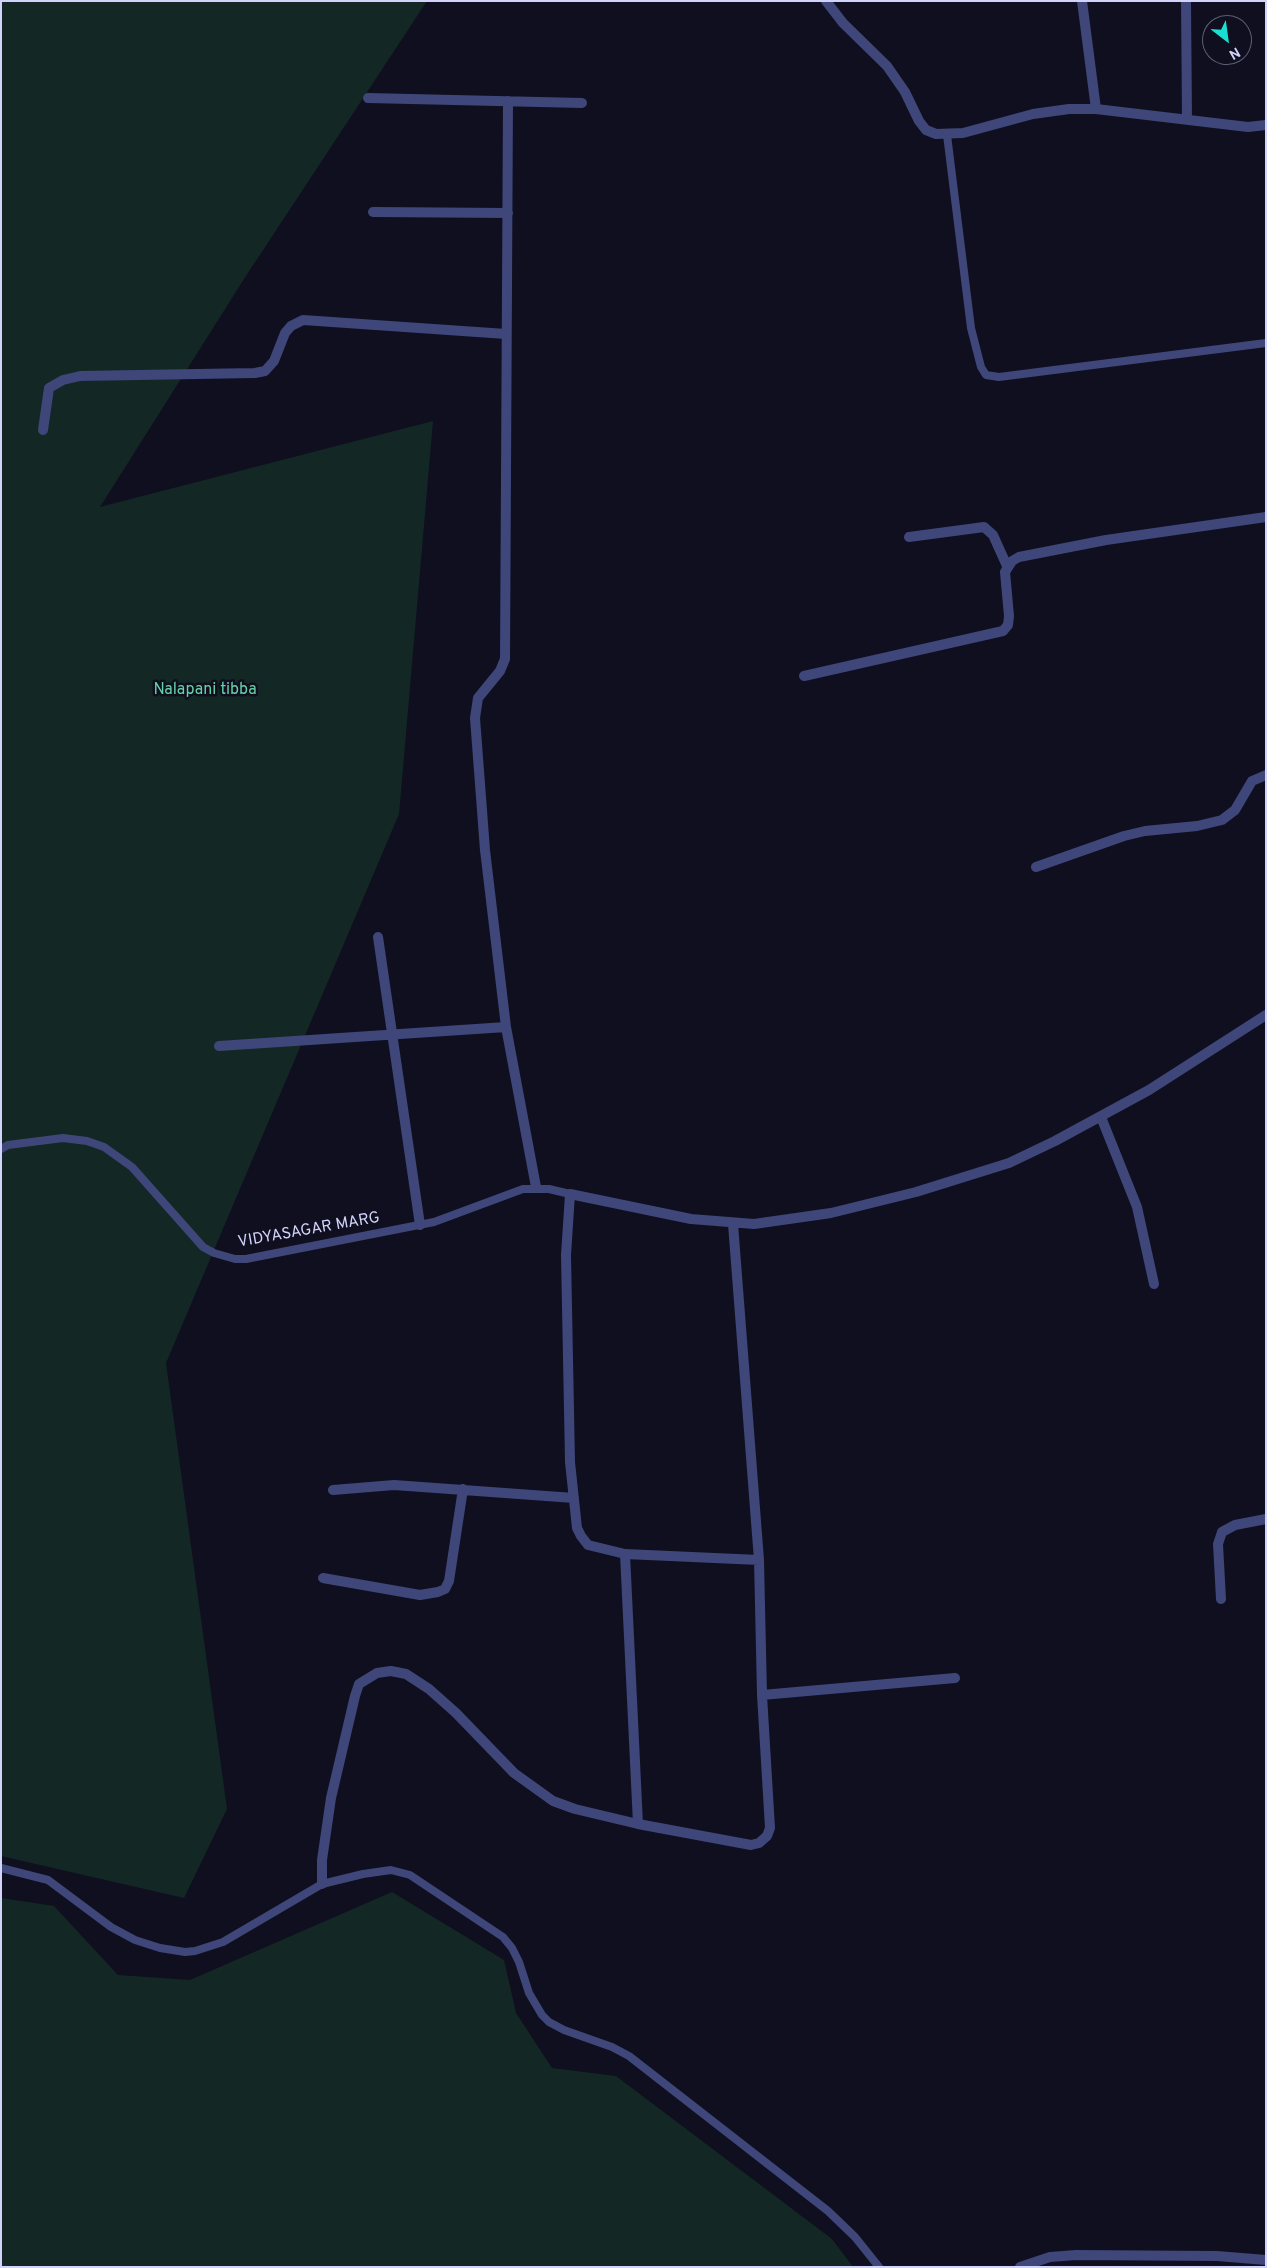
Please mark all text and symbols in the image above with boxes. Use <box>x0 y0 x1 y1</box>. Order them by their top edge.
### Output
north arrow <box>1202 15 1252 65</box>
text: N <box>1226 43 1243 62</box>
park label: Nalapani tibba <box>153 681 257 701</box>
street label: VIDYASAGAR MARG <box>237 1209 381 1253</box>

